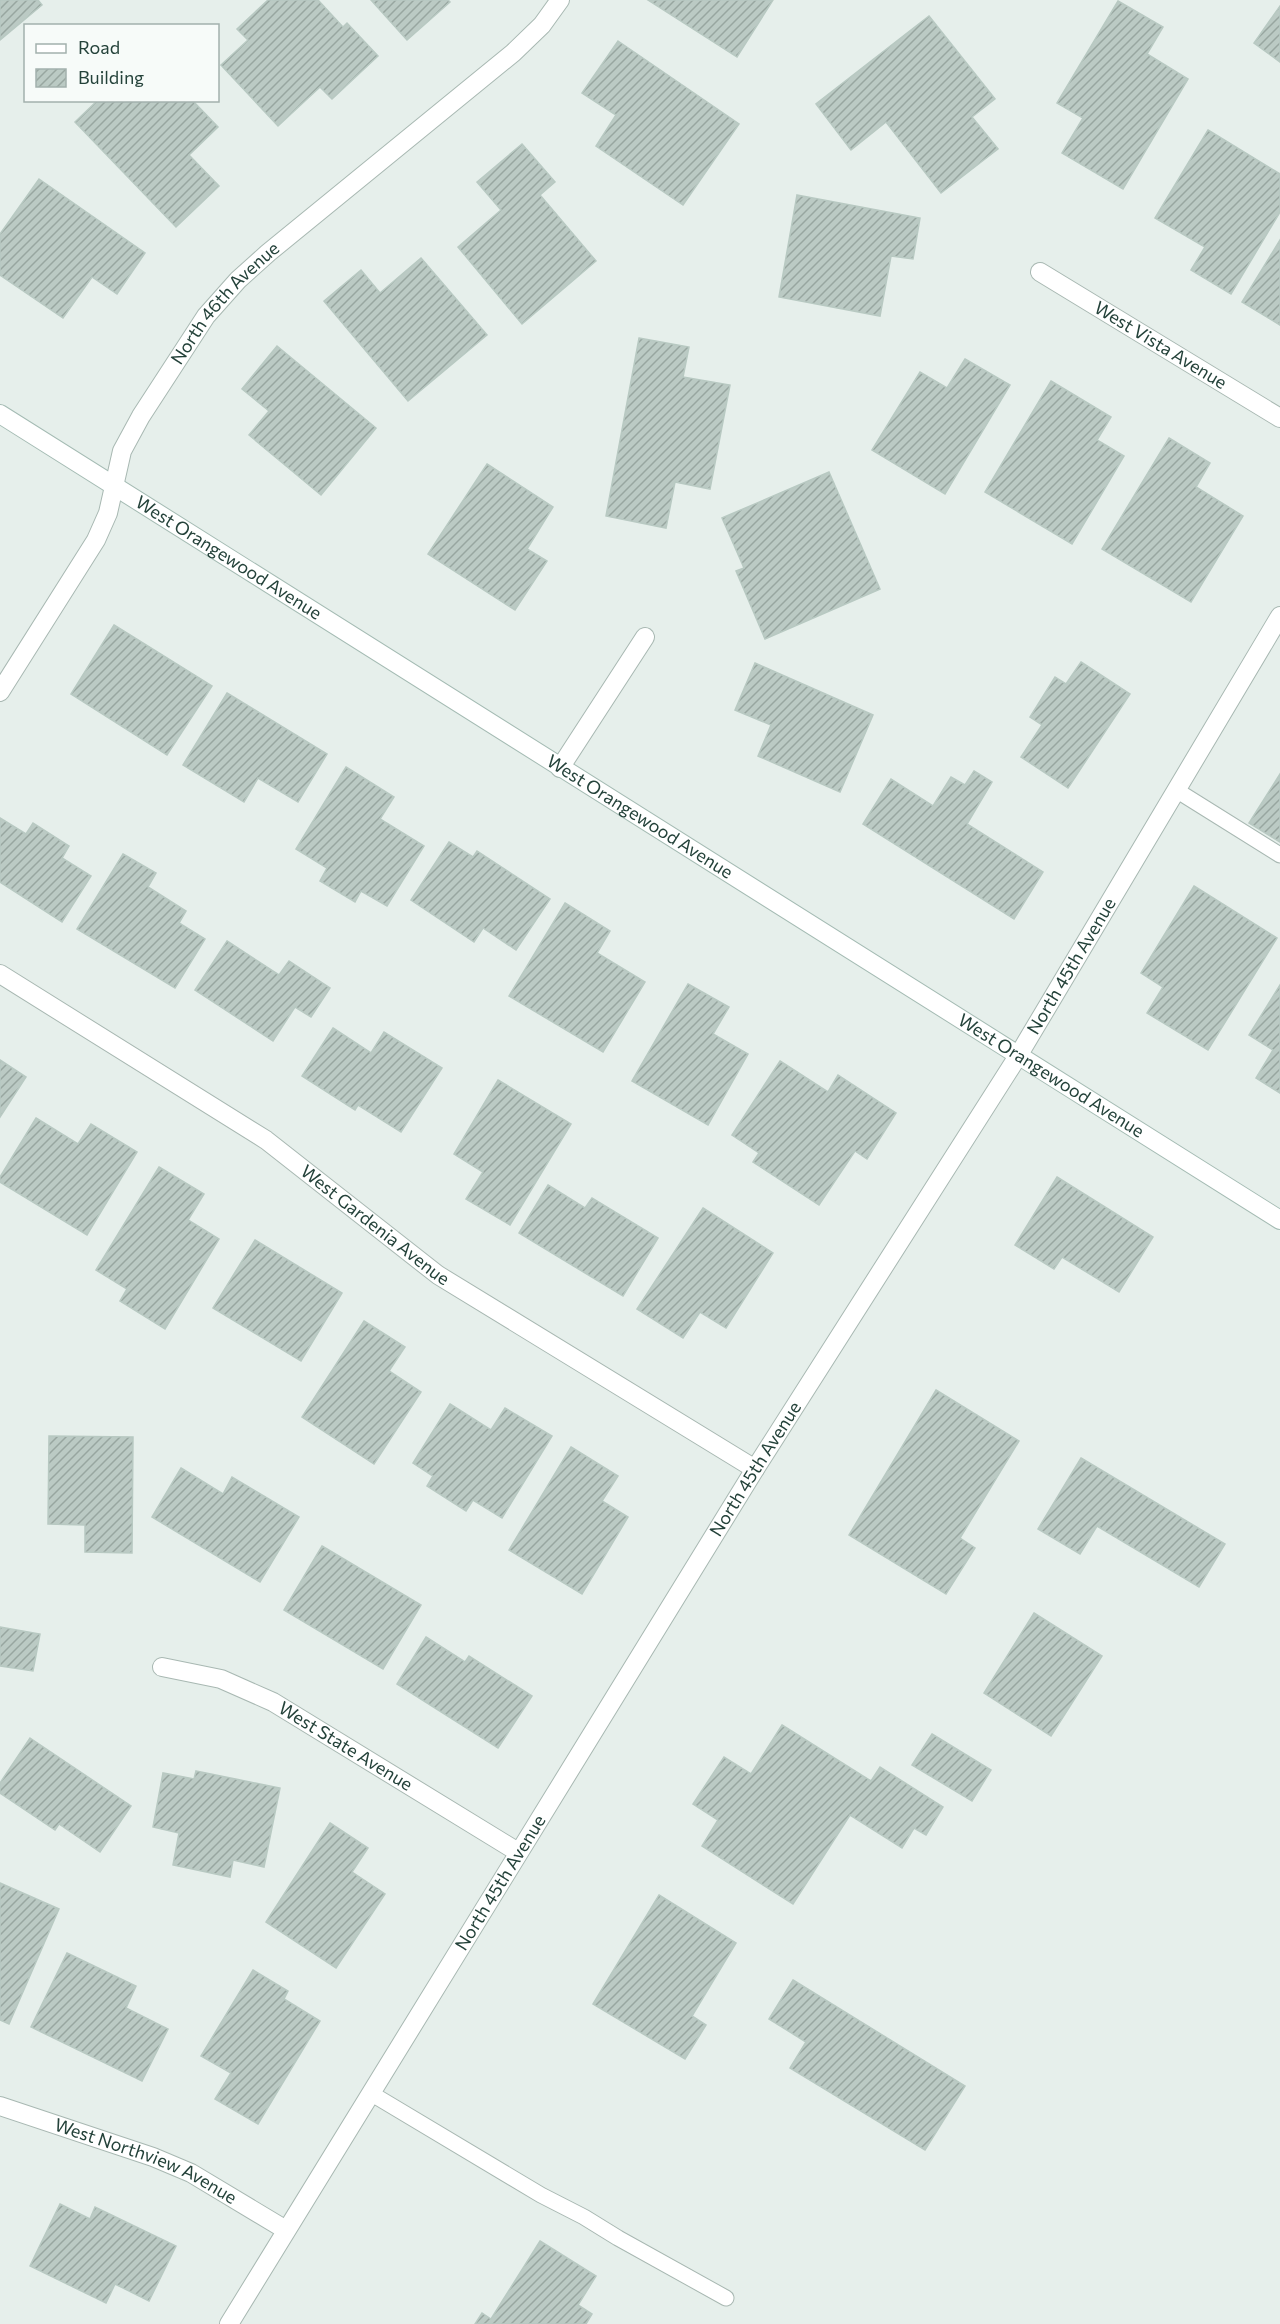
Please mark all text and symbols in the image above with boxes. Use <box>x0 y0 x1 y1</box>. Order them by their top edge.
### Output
legend <box>24 24 219 102</box>
text: Road <box>78 36 120 58</box>
text: Building <box>78 66 144 88</box>
street label: North 46th Avenue <box>166 237 283 368</box>
street label: West Vista Avenue <box>1091 296 1231 393</box>
street label: West Orangewood Avenue <box>132 490 326 624</box>
street label: West Orangewood Avenue <box>543 749 737 883</box>
street label: North 45th Avenue <box>1021 893 1120 1038</box>
street label: West Orangewood Avenue <box>954 1008 1149 1142</box>
street label: West Gardenia Avenue <box>297 1160 454 1289</box>
street label: North 45th Avenue <box>704 1397 805 1540</box>
street label: West State Avenue <box>275 1696 417 1795</box>
street label: North 45th Avenue <box>450 1810 550 1954</box>
street label: West Northview Avenue <box>52 2113 241 2208</box>

